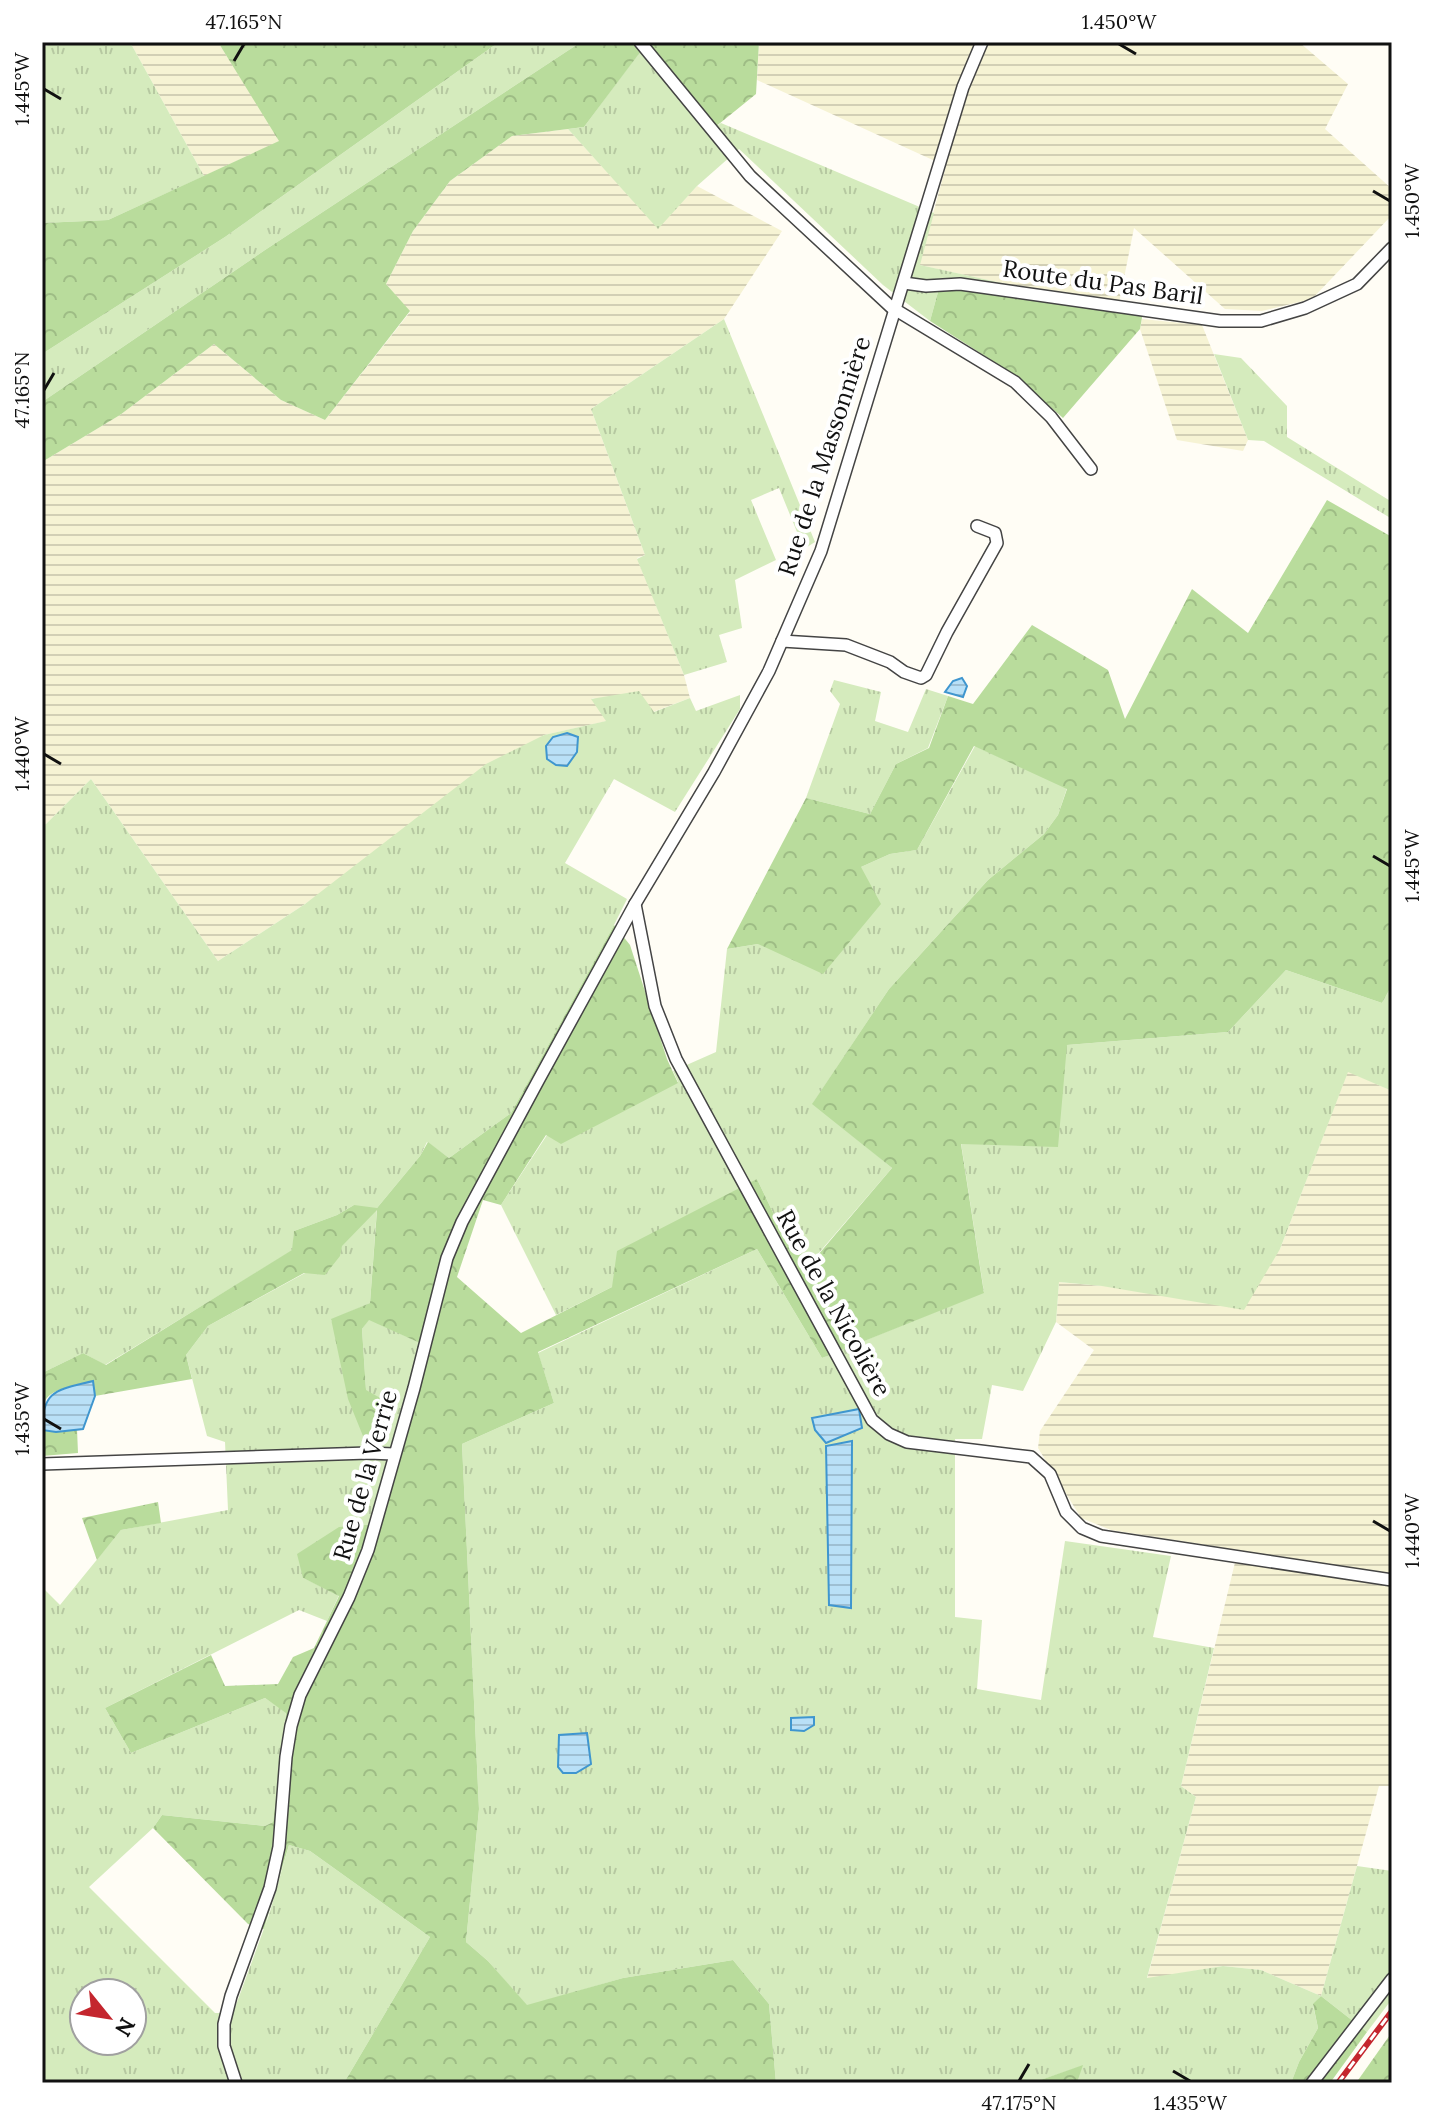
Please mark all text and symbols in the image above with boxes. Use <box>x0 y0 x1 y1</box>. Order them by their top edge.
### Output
text: 47.165°N <box>205 9 283 34</box>
text: 1.450°W <box>1082 9 1157 34</box>
text: 1.445°W <box>9 52 34 125</box>
text: 1.450°W <box>1399 163 1424 238</box>
street label: Route du Pas Baril <box>1001 253 1205 311</box>
street label: Rue de la Massonnière <box>771 332 877 580</box>
text: 47.165°N <box>9 351 34 429</box>
text: 1.440°W <box>9 716 34 791</box>
text: 1.445°W <box>1399 829 1424 902</box>
street label: Rue de la Nicolière <box>770 1204 898 1402</box>
text: 1.435°W <box>9 1381 34 1456</box>
street label: Rue de la Verrie <box>326 1386 404 1564</box>
text: 1.440°W <box>1399 1493 1424 1568</box>
north arrow <box>68 1977 148 2057</box>
text: N <box>109 2013 142 2041</box>
text: 47.175°N <box>982 2090 1056 2115</box>
text: 1.435°W <box>1153 2090 1228 2115</box>

